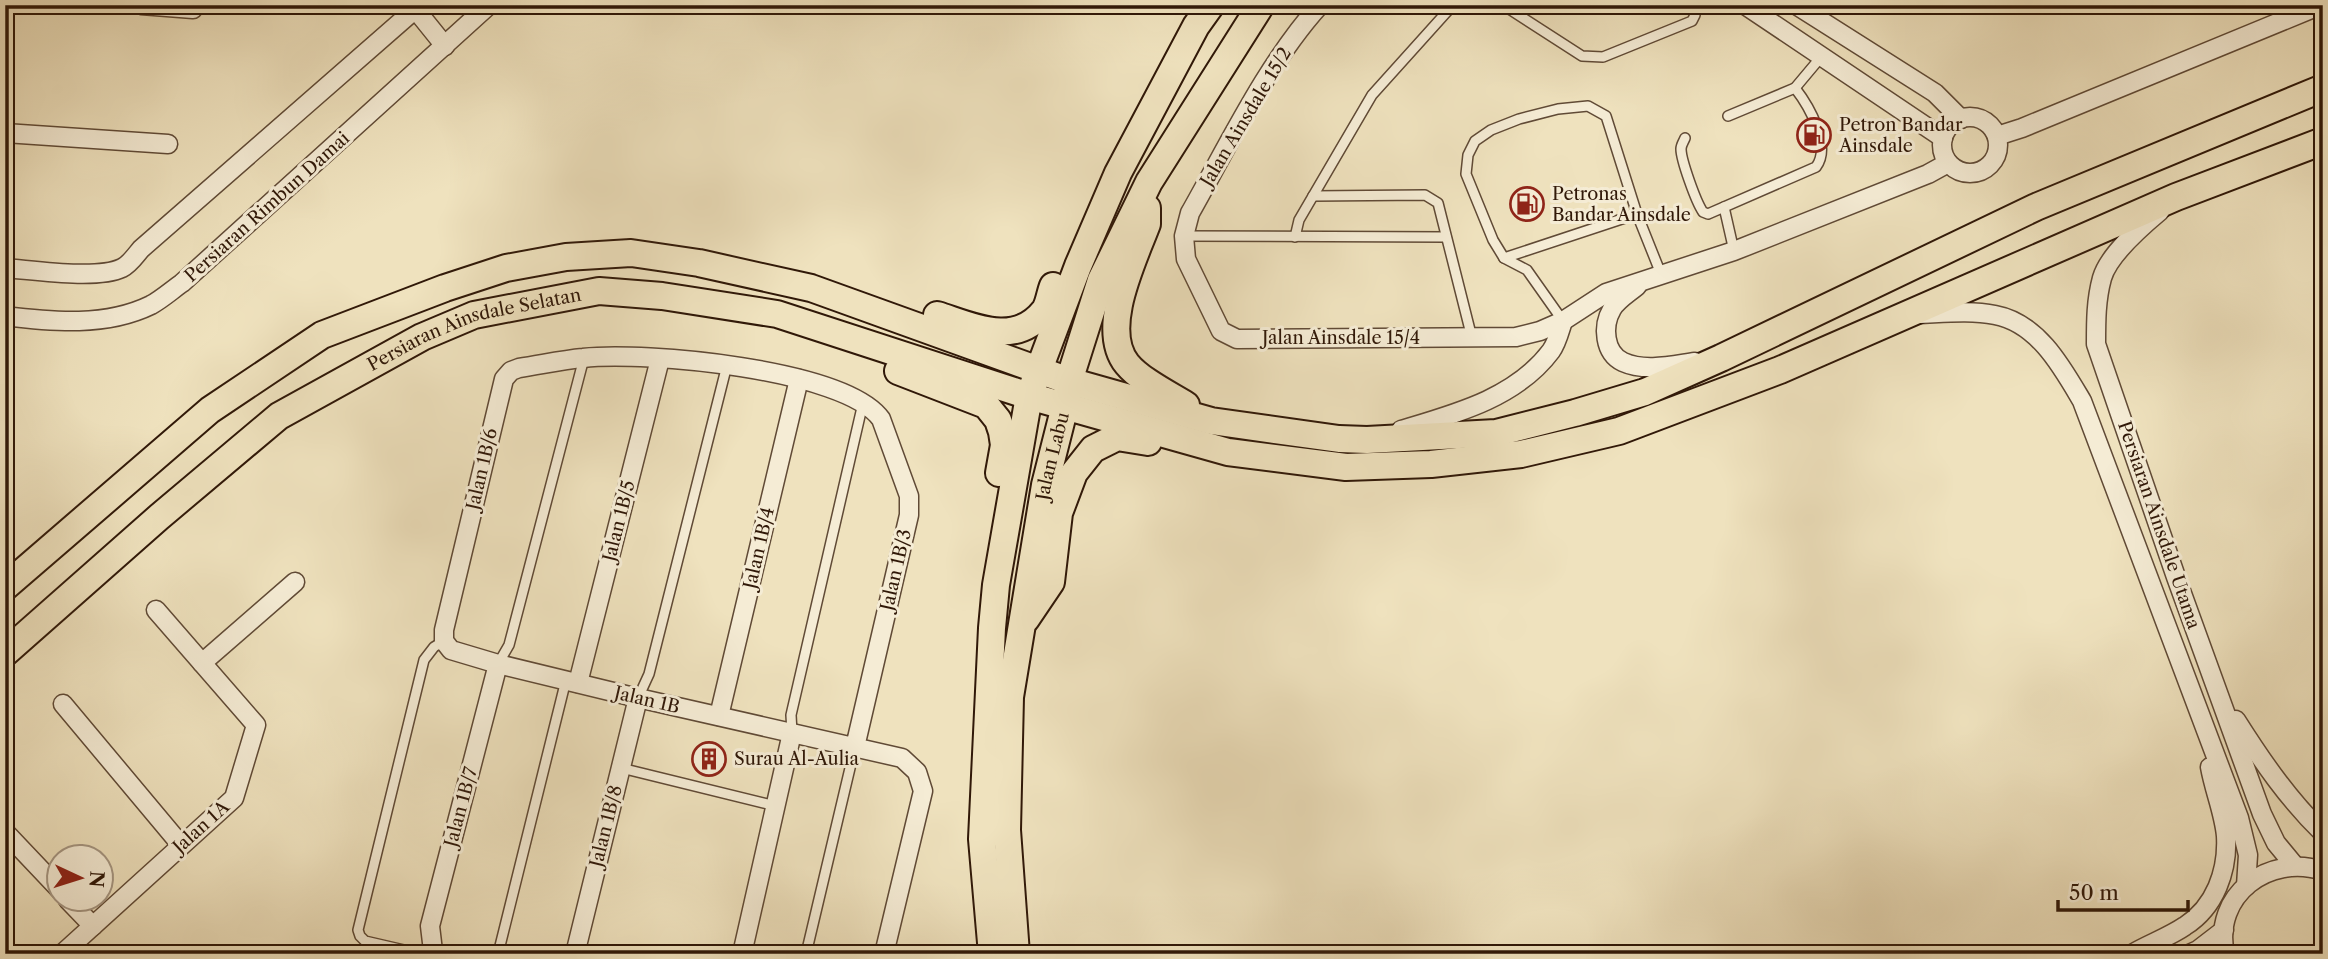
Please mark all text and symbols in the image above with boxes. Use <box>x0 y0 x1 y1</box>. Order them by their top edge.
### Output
street label: Jalan Ainsdale 15/2 <box>1194 43 1296 193</box>
place label: Petron Bandar Ainsdale <box>1838 114 1963 157</box>
fuel station icon: Petron Bandar Ainsdale <box>1795 116 1833 154</box>
street label: Persiaran Rimbun Damai <box>180 127 354 287</box>
place label: Petronas Bandar Ainsdale <box>1552 183 1691 226</box>
fuel station icon: Petronas Bandar Ainsdale <box>1508 185 1546 223</box>
street label: Persiaran Ainsdale Selatan <box>364 284 583 376</box>
street label: Jalan Ainsdale 15/4 <box>1259 327 1420 349</box>
street label: Jalan Labu <box>1031 410 1074 505</box>
street label: Persiaran Ainsdale Utama <box>2113 418 2205 632</box>
street label: Jalan 1B/6 <box>461 426 502 515</box>
street label: Jalan 1B/5 <box>598 478 640 567</box>
street label: Jalan 1B/4 <box>738 505 779 594</box>
street label: Jalan 1B/3 <box>875 527 916 616</box>
street label: Jalan 1B <box>609 681 682 718</box>
building icon: Surau Al-Aulia <box>690 740 728 778</box>
place label: Surau Al-Aulia <box>734 748 860 770</box>
street label: Jalan 1B/7 <box>439 764 482 852</box>
street label: Jalan 1B/8 <box>584 783 627 872</box>
street label: Jalan 1A <box>166 796 234 860</box>
north arrow <box>46 844 116 914</box>
scale bar <box>2058 868 2188 912</box>
text: N <box>84 870 109 888</box>
text: 50 m <box>2069 880 2119 905</box>

